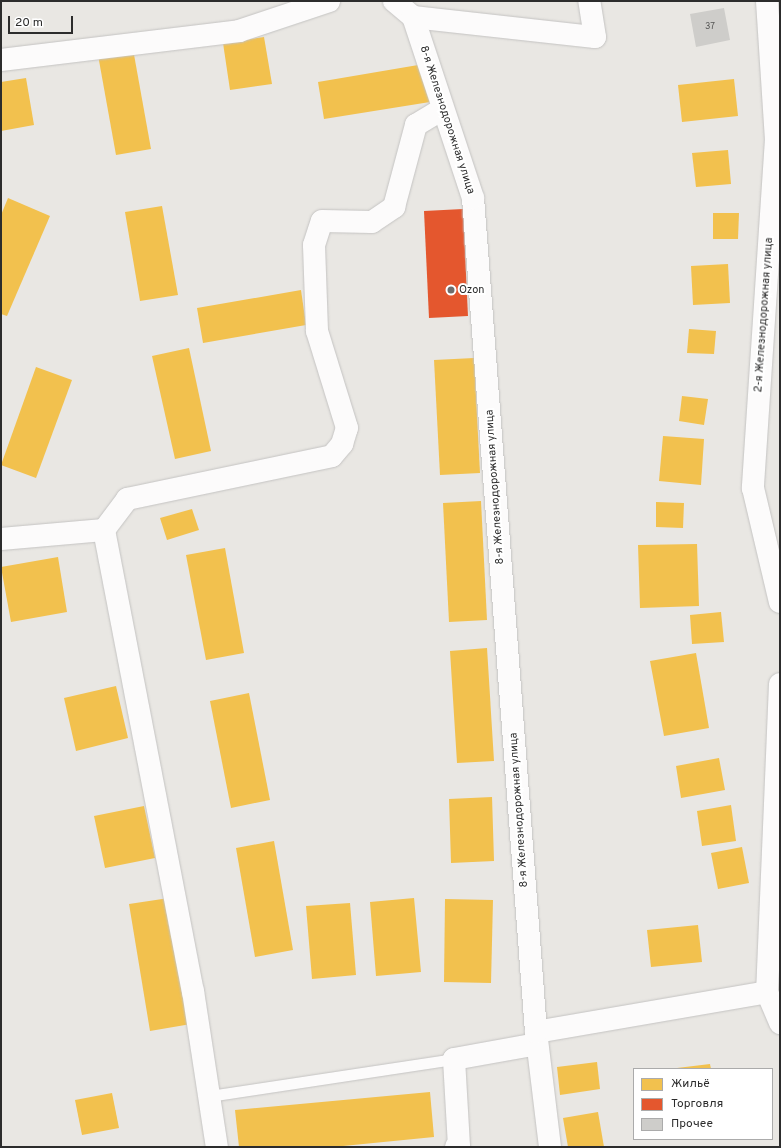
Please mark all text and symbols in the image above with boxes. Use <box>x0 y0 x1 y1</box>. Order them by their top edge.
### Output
scale bar <box>10 8 75 34</box>
text: 20 m <box>15 15 43 31</box>
house number: 37 <box>705 22 715 32</box>
street label: 8-я Железнодорожная улица <box>417 44 477 196</box>
street label: 2-я Железнодорожная улица <box>752 237 776 393</box>
place label: Ozon <box>459 283 485 297</box>
marker: Ozon <box>446 285 456 295</box>
street label: 8-я Железнодорожная улица <box>483 409 507 565</box>
street label: 8-я Железнодорожная улица <box>507 732 531 888</box>
legend <box>633 1068 773 1140</box>
text: Жильё <box>671 1076 710 1092</box>
text: Торговля <box>671 1096 723 1112</box>
text: Прочее <box>671 1116 713 1132</box>

